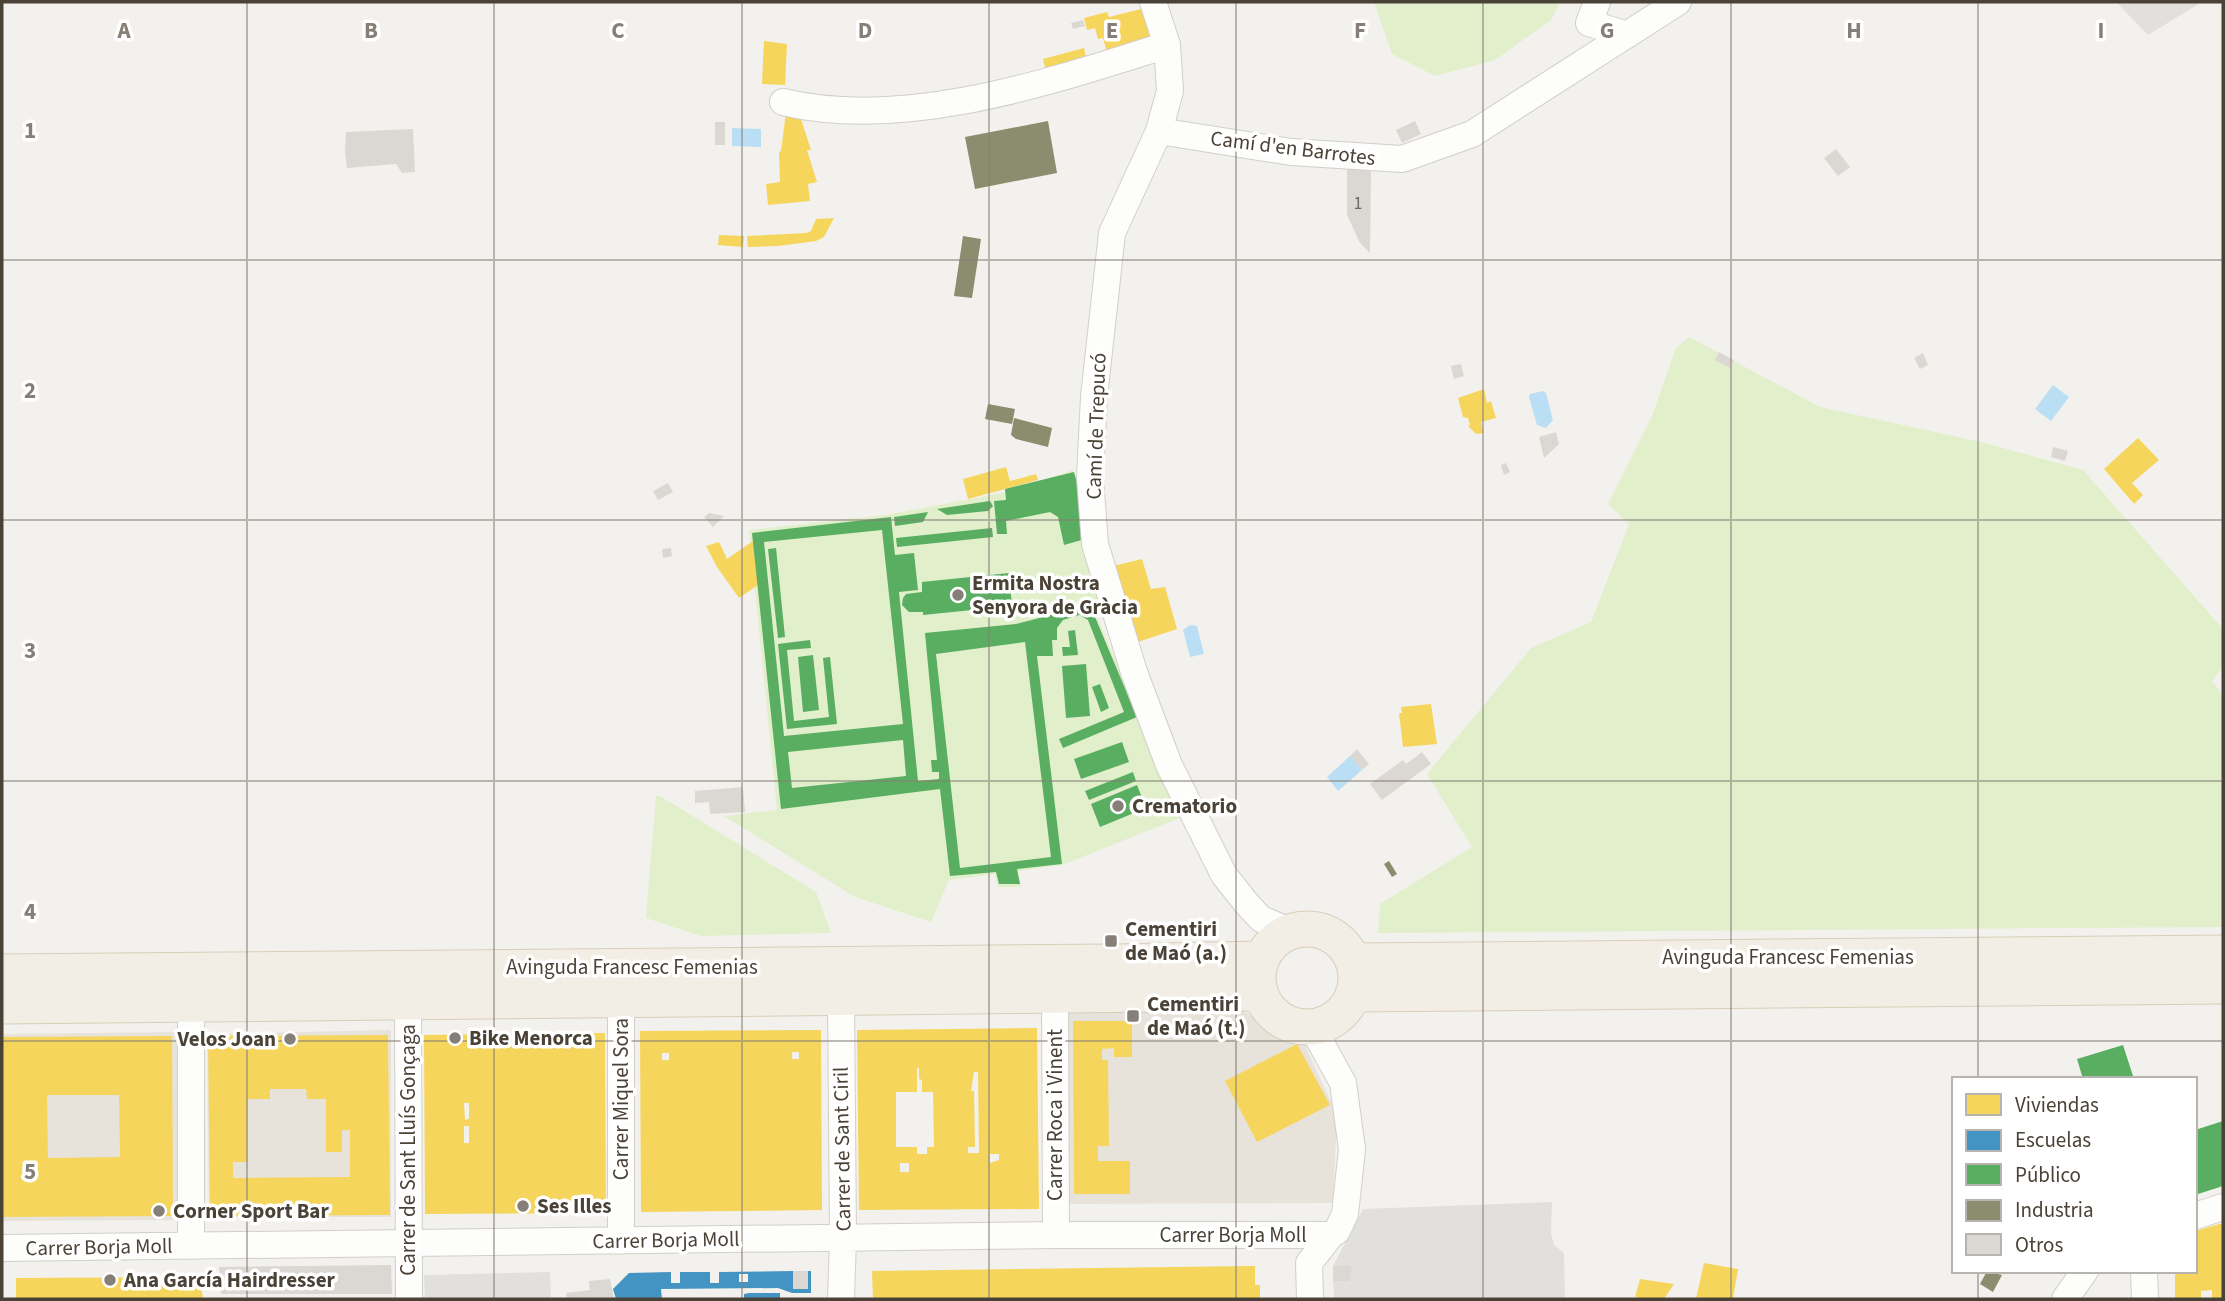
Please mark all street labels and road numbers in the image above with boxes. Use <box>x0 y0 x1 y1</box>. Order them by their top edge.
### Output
street label: Camí d'en Barrotes <box>1209 123 1377 173</box>
street label: Camí de Trepucó <box>1078 352 1114 500</box>
street label: Avinguda Francesc Femenias <box>1662 942 1914 972</box>
street label: Avinguda Francesc Femenias <box>506 952 758 982</box>
street label: Carrer Miquel Sora <box>606 1018 636 1180</box>
street label: Carrer de Sant Lluís Gonçaga <box>393 1024 423 1276</box>
street label: Carrer Roca i Vinent <box>1040 1029 1070 1201</box>
street label: Carrer de Sant Ciril <box>826 1066 858 1232</box>
street label: Carrer Borja Moll <box>1159 1220 1307 1250</box>
street label: Carrer Borja Moll <box>592 1224 740 1256</box>
street label: Carrer Borja Moll <box>25 1231 173 1263</box>

